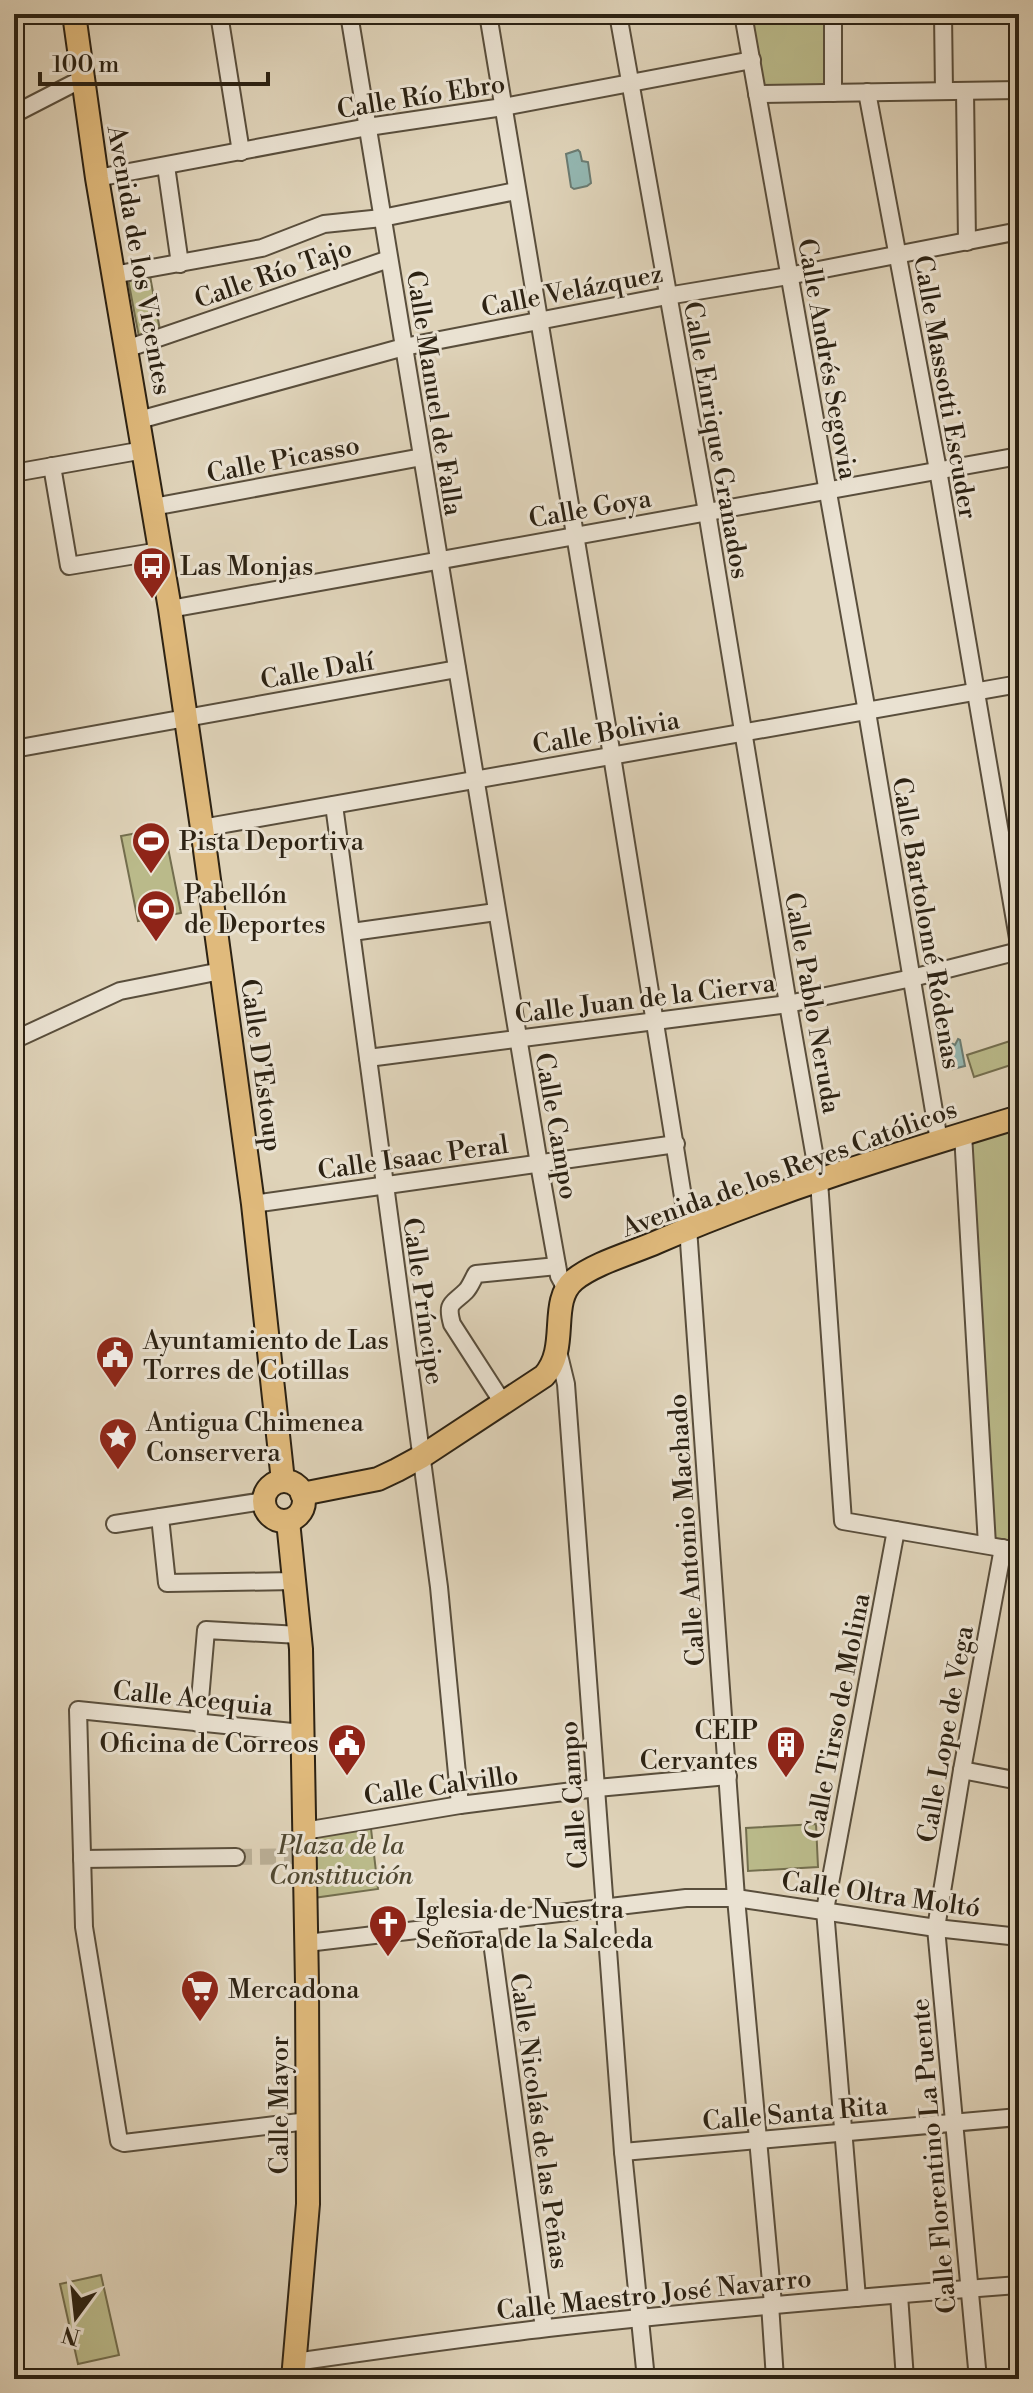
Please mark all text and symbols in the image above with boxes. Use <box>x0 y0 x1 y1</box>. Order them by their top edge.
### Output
scale bar <box>40 36 268 86</box>
text: 100 m <box>52 50 119 80</box>
street label: Calle Río Ebro <box>335 68 507 126</box>
street label: Avenida de los Vicentes <box>99 122 178 397</box>
street label: Calle Río Tajo <box>190 232 356 316</box>
street label: Calle Andrés Segovia <box>790 236 864 483</box>
street label: Calle Massotti Escuder <box>906 253 984 521</box>
street label: Calle Velázquez <box>479 258 666 324</box>
street label: Calle Manuel de Falla <box>399 268 469 519</box>
street label: Calle Enrique Granados <box>676 299 756 581</box>
street label: Calle Picasso <box>204 429 362 490</box>
street label: Calle Goya <box>526 482 655 535</box>
bus stop icon: Las Monjas <box>131 545 173 600</box>
place label: Las Monjas <box>180 551 313 583</box>
street label: Calle Dalí <box>258 645 378 697</box>
street label: Calle Bolivia <box>530 704 683 762</box>
street label: Calle Bartolomé Ródenas <box>885 775 967 1072</box>
sports icon: Pista Deportiva <box>130 820 172 875</box>
place label: Pista Deportiva <box>179 826 365 858</box>
place label: Pabellón de Deportes <box>184 879 326 941</box>
sports icon: Pabellón de Deportes <box>135 888 177 943</box>
street label: Calle Pablo Neruda <box>777 890 847 1117</box>
street label: Calle Juan de la Cierva <box>513 967 778 1031</box>
street label: Calle D'Estoup <box>233 977 289 1153</box>
street label: Calle Campo <box>527 1050 585 1202</box>
street label: Avenida de los Reyes Católicos <box>616 1093 961 1245</box>
street label: Calle Isaac Peral <box>316 1129 511 1187</box>
street label: Calle Príncipe <box>395 1216 451 1387</box>
place label: Ayuntamiento de Las Torres de Cotillas <box>142 1325 389 1387</box>
public building icon: Ayuntamiento de Las Torres de Cotillas <box>94 1334 136 1389</box>
street label: Calle Antonio Machado <box>662 1393 712 1667</box>
place label: Antigua Chimenea Conservera <box>145 1407 364 1469</box>
place icon: Antigua Chimenea Conservera <box>97 1416 139 1471</box>
street label: Calle Tirso de Molina <box>798 1590 878 1842</box>
street label: Calle Lope de Vega <box>911 1622 981 1845</box>
street label: Calle Acequia <box>111 1675 275 1723</box>
place label: CEIP Cervantes <box>640 1715 758 1777</box>
street label: Calle Campo <box>553 1720 595 1870</box>
public building icon: Oficina de Correos <box>326 1722 368 1777</box>
building icon: CEIP Cervantes <box>765 1724 807 1779</box>
place label: Oficina de Correos <box>99 1728 319 1760</box>
street label: Calle Calvillo <box>362 1759 520 1813</box>
park label: Plaza de la Constitución <box>269 1830 414 1892</box>
street label: Calle Oltra Moltó <box>779 1865 982 1925</box>
place label: Iglesia de Nuestra Señora de la Salceda <box>416 1894 654 1956</box>
church icon: Iglesia de Nuestra Señora de la Salceda <box>367 1903 409 1958</box>
supermarket icon: Mercadona <box>179 1968 221 2023</box>
street label: Calle Nicolás de las Peñas <box>502 1971 576 2271</box>
place label: Mercadona <box>228 1974 360 2006</box>
street label: Calle Florentino La Puente <box>904 1997 964 2315</box>
street label: Calle Mayor <box>264 2036 296 2174</box>
street label: Calle Santa Rita <box>701 2090 890 2138</box>
street label: Calle Maestro José Navarro <box>495 2263 813 2327</box>
north arrow <box>36 2277 116 2357</box>
text: N <box>59 2319 83 2350</box>

